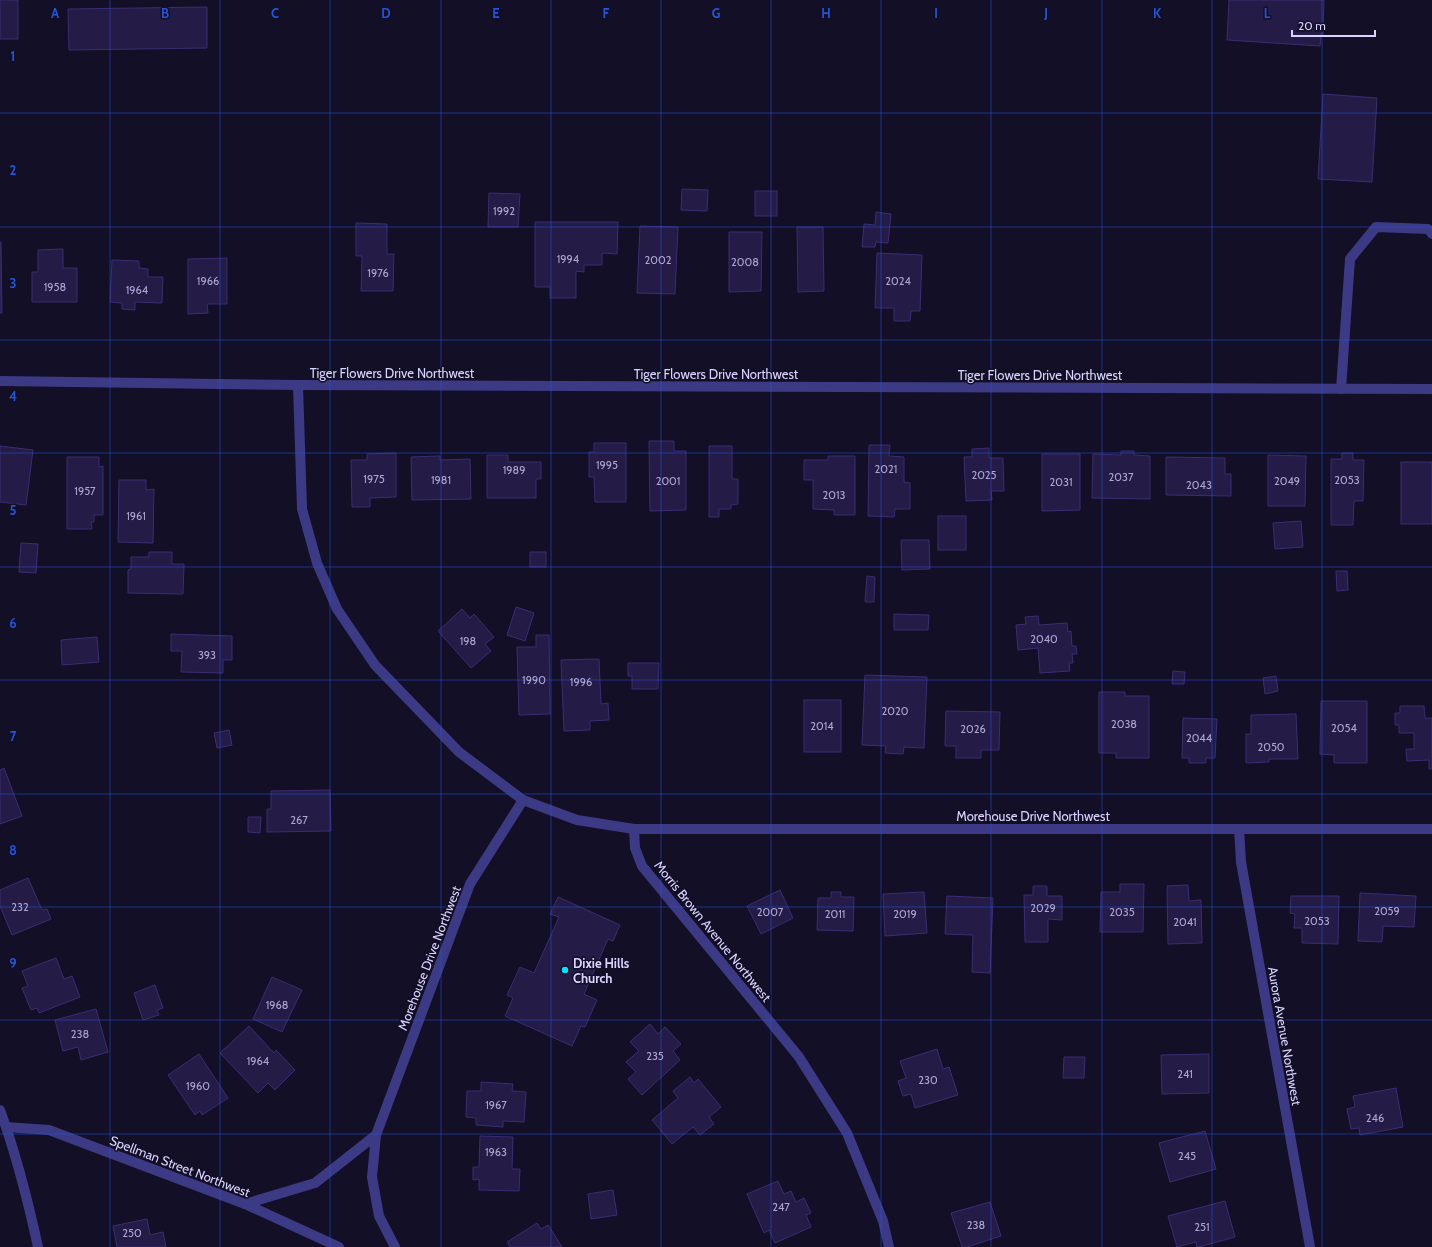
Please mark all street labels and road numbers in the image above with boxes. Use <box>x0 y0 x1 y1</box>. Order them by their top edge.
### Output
street label: Tiger Flowers Drive Northwest <box>310 365 475 381</box>
street label: Tiger Flowers Drive Northwest <box>634 366 799 382</box>
street label: Tiger Flowers Drive Northwest <box>958 367 1123 383</box>
street label: Morehouse Drive Northwest <box>956 808 1110 824</box>
street label: Morris Brown Avenue Northwest <box>651 857 775 1005</box>
street label: Morehouse Drive Northwest <box>394 883 464 1033</box>
street label: Aurora Avenue Northwest <box>1265 965 1305 1107</box>
street label: Spellman Street Northwest <box>108 1132 253 1200</box>

